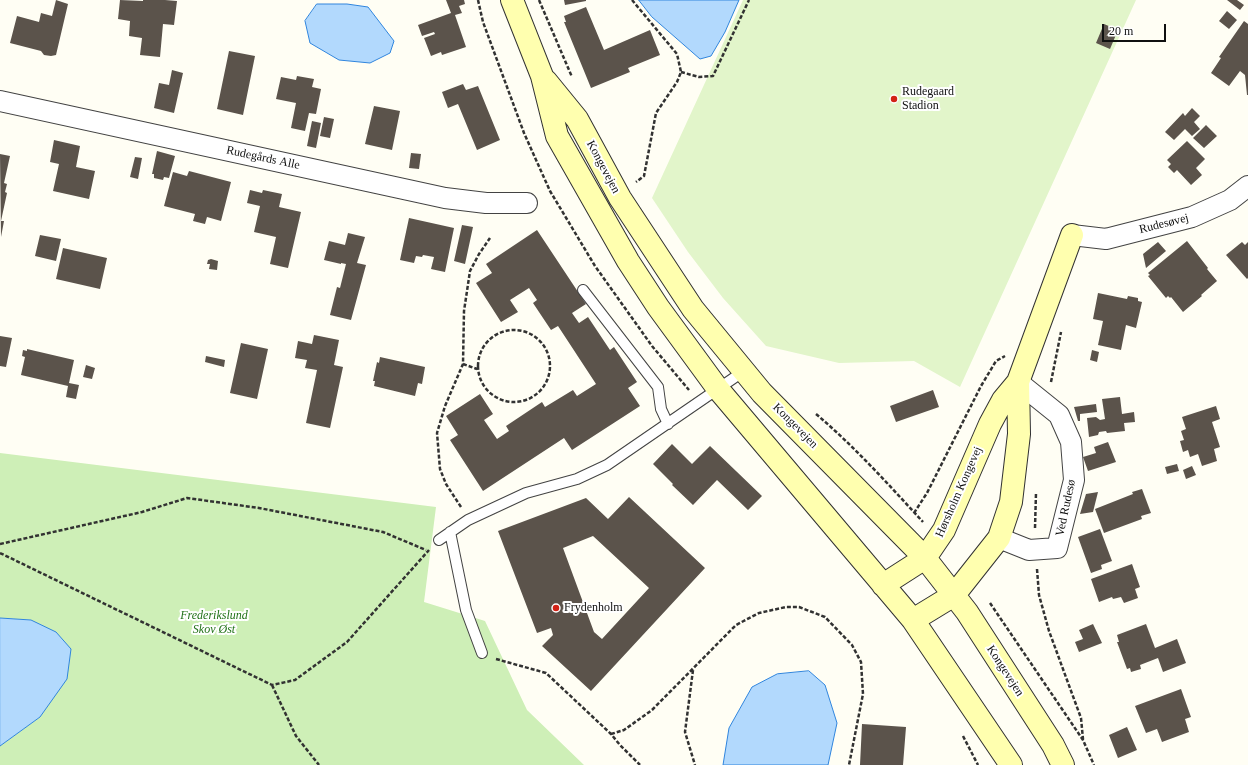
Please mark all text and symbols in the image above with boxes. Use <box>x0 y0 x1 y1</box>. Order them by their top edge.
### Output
scale bar <box>1104 16 1168 42</box>
text: 20 m <box>1109 24 1133 38</box>
place label: Rudegaard Stadion <box>902 85 954 113</box>
marker: Rudegaard Stadion <box>889 94 899 104</box>
street label: Kongevejen <box>583 138 623 196</box>
street label: Rudegårds Alle <box>225 143 301 173</box>
street label: Rudesøvej <box>1138 211 1190 237</box>
street label: Kongevejen <box>769 400 821 452</box>
street label: Hørsholm Kongevej <box>933 444 985 540</box>
street label: Ved Rudesø <box>1053 478 1079 538</box>
place label: Frydenholm <box>564 601 623 615</box>
marker: Frydenholm <box>551 603 561 613</box>
park label: Frederikslund Skov Øst <box>180 609 248 637</box>
street label: Kongevejen <box>983 643 1027 699</box>

